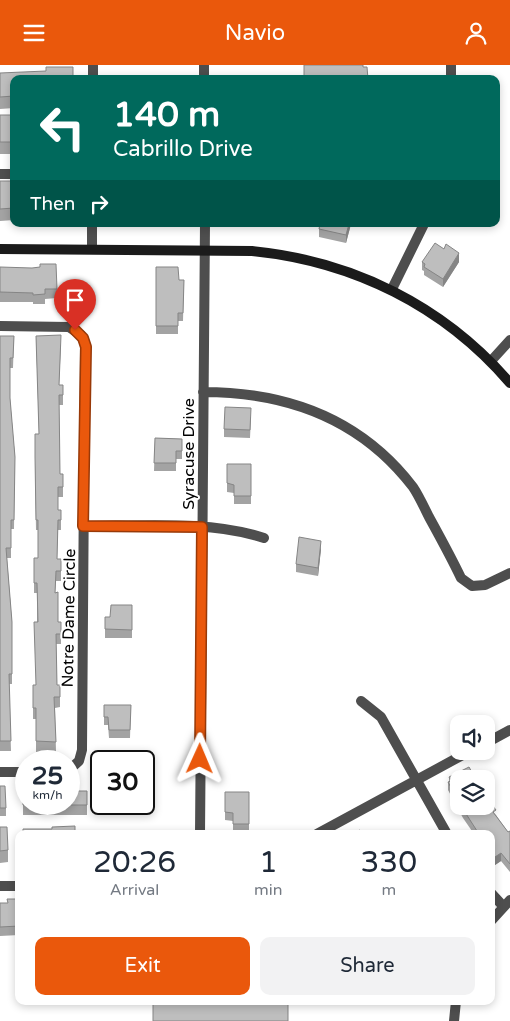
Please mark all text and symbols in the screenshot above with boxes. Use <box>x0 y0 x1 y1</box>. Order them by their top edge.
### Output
icon: menu <box>20 19 48 47</box>
icon: person <box>462 19 490 47</box>
text: Navio <box>225 20 285 46</box>
text: 140 m <box>113 94 220 136</box>
icon: left <box>30 95 95 160</box>
text: Cabrillo Drive <box>113 136 253 162</box>
icon: right <box>85 190 113 218</box>
text: Then <box>30 193 75 215</box>
pin <box>54 279 96 330</box>
icon: arrive <box>61 286 89 314</box>
street label: Syracuse Drive <box>179 398 199 510</box>
street label: Notre Dame Circle <box>58 548 80 688</box>
map controls <box>450 715 495 815</box>
button: sound <box>450 715 495 760</box>
position arrow <box>173 732 225 784</box>
speed limit sign: 30 <box>90 750 155 815</box>
text: 25 <box>32 761 63 791</box>
button: layers <box>450 770 495 815</box>
text: km/h <box>32 788 63 802</box>
text: 20:26 <box>93 844 176 881</box>
text: 1 <box>259 844 278 881</box>
text: 330 <box>361 844 417 881</box>
text: Arrival <box>110 880 159 900</box>
text: min <box>254 880 283 900</box>
text: m <box>381 880 396 900</box>
button: Exit <box>35 937 250 995</box>
button: Share <box>260 937 475 995</box>

